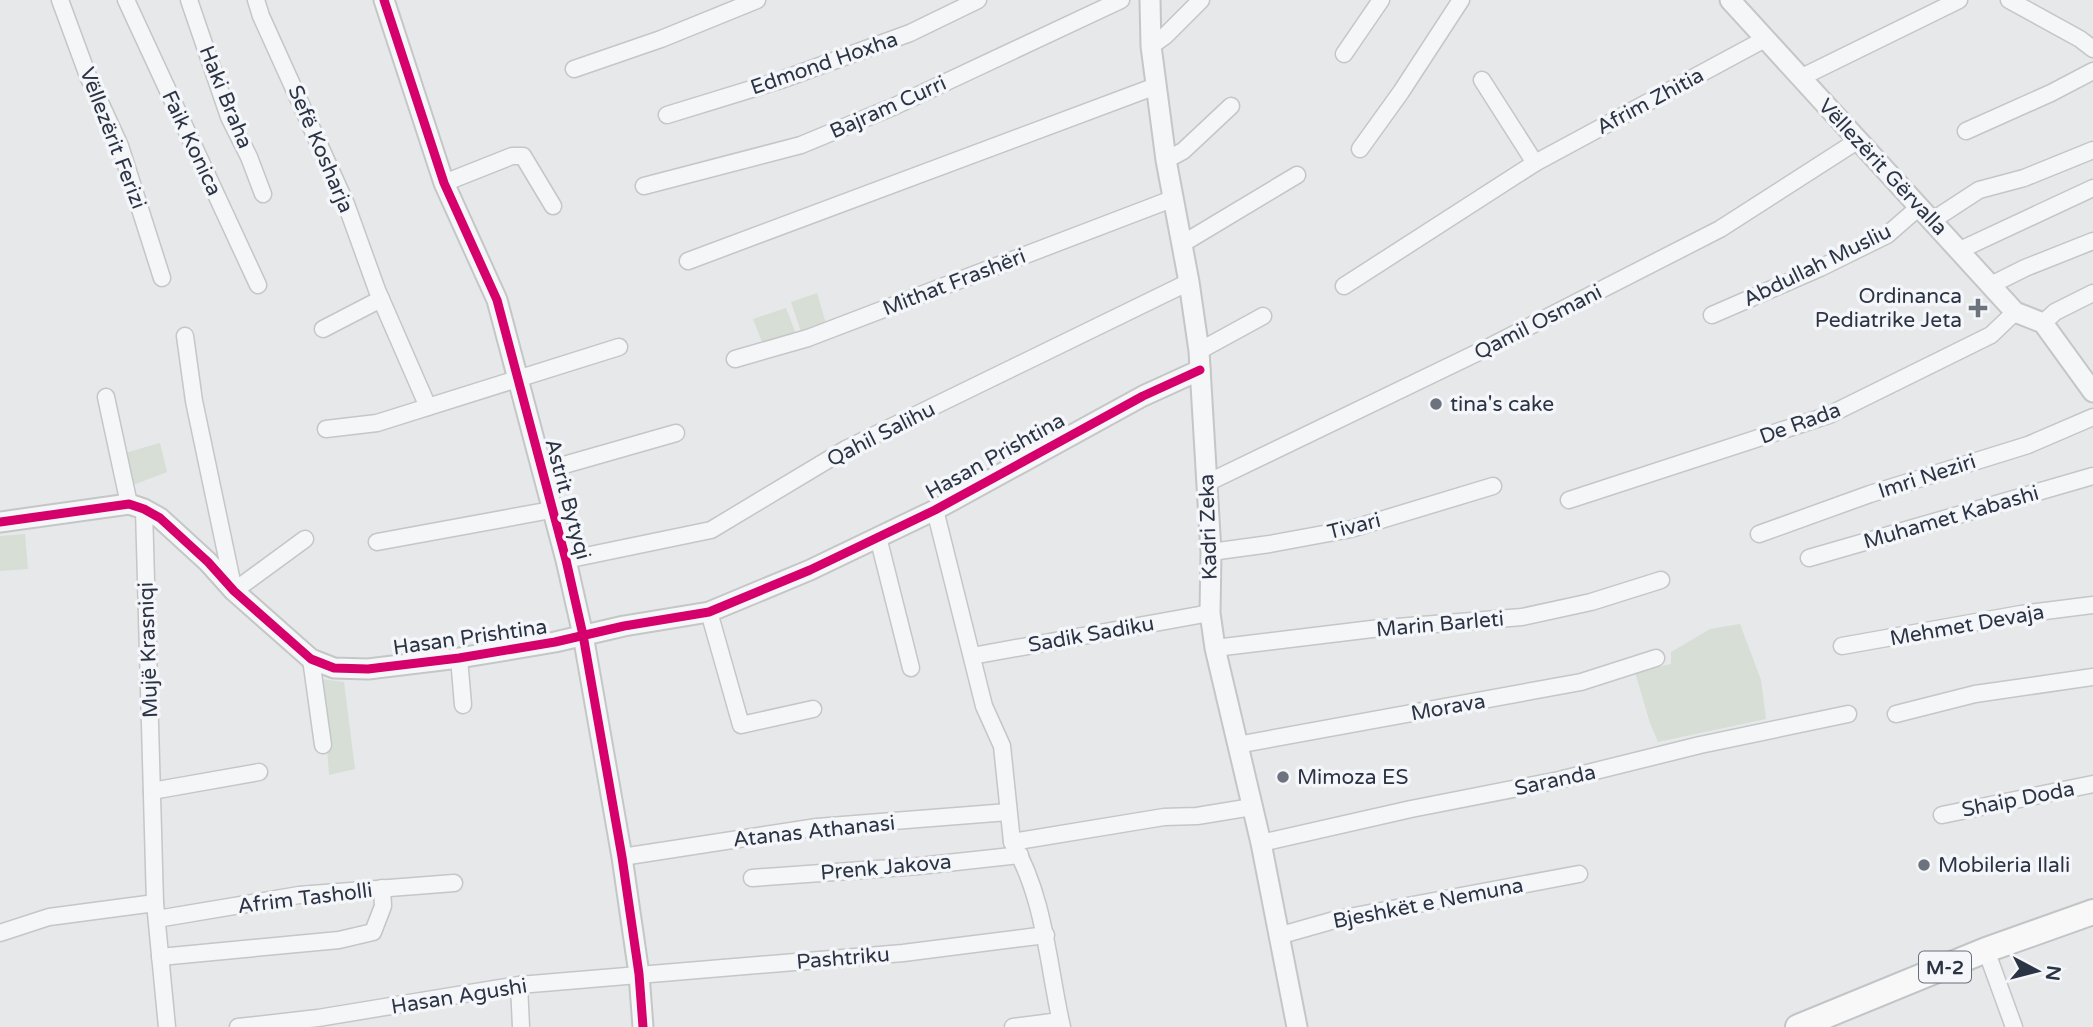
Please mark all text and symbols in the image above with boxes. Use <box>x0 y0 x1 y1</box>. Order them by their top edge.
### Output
street label: Edmond Hoxha <box>747 27 901 100</box>
street label: Haki Braha <box>194 42 257 152</box>
street label: Afrim Zhitia <box>1592 63 1708 140</box>
street label: Vëllezërit Ferizi <box>74 64 151 212</box>
street label: Bajram Curri <box>826 71 950 144</box>
street label: Sefë Kosharja <box>282 82 359 217</box>
street label: Faik Konica <box>156 87 227 200</box>
street label: Vëllezërit Gërvalla <box>1813 94 1952 241</box>
street label: Abdullah Musliu <box>1739 219 1895 312</box>
street label: Mithat Frashëri <box>879 244 1029 321</box>
street label: Qamil Osmani <box>1470 280 1606 365</box>
place label: Ordinanca Pediatrike Jeta <box>1815 284 1962 333</box>
marker: Ordinanca Pediatrike Jeta <box>1968 298 1988 318</box>
place label: tina's cake <box>1450 392 1554 417</box>
marker: tina's cake <box>1428 396 1444 412</box>
street label: Qahil Salihu <box>823 397 939 472</box>
street label: De Rada <box>1756 397 1844 450</box>
street label: Hasan Prishtina <box>921 408 1069 505</box>
street label: Astrit Bytyqi <box>539 436 596 562</box>
street label: Imri Neziri <box>1875 449 1979 504</box>
street label: Kadri Zeka <box>1194 473 1223 580</box>
street label: Muhamet Kabashi <box>1861 481 2042 554</box>
street label: Tivari <box>1325 508 1383 545</box>
street label: Mujë Krasniqi <box>134 582 163 718</box>
street label: Mehmet Devaja <box>1888 600 2046 651</box>
street label: Marin Barleti <box>1375 606 1505 643</box>
street label: Sadik Sadiku <box>1026 611 1156 658</box>
street label: Hasan Prishtina <box>391 614 549 661</box>
street label: Morava <box>1409 689 1487 726</box>
street label: Saranda <box>1512 760 1598 801</box>
place label: Mimoza ES <box>1297 765 1408 790</box>
marker: Mimoza ES <box>1275 769 1291 785</box>
street label: Shaip Doda <box>1960 776 2077 823</box>
street label: Atanas Athanasi <box>732 811 896 852</box>
street label: Prenk Jakova <box>819 849 953 886</box>
place label: Mobileria Ilali <box>1938 853 2070 878</box>
marker: Mobileria Ilali <box>1916 857 1932 873</box>
street label: Bjeshkët e Nemuna <box>1331 873 1525 934</box>
street label: Afrim Tasholli <box>236 878 374 919</box>
north arrow <box>2002 936 2072 1006</box>
street label: Pashtriku <box>795 942 891 975</box>
road number: M-2 <box>1919 951 1971 982</box>
text: N <box>2041 964 2065 982</box>
street label: Hasan Agushi <box>389 973 529 1020</box>

